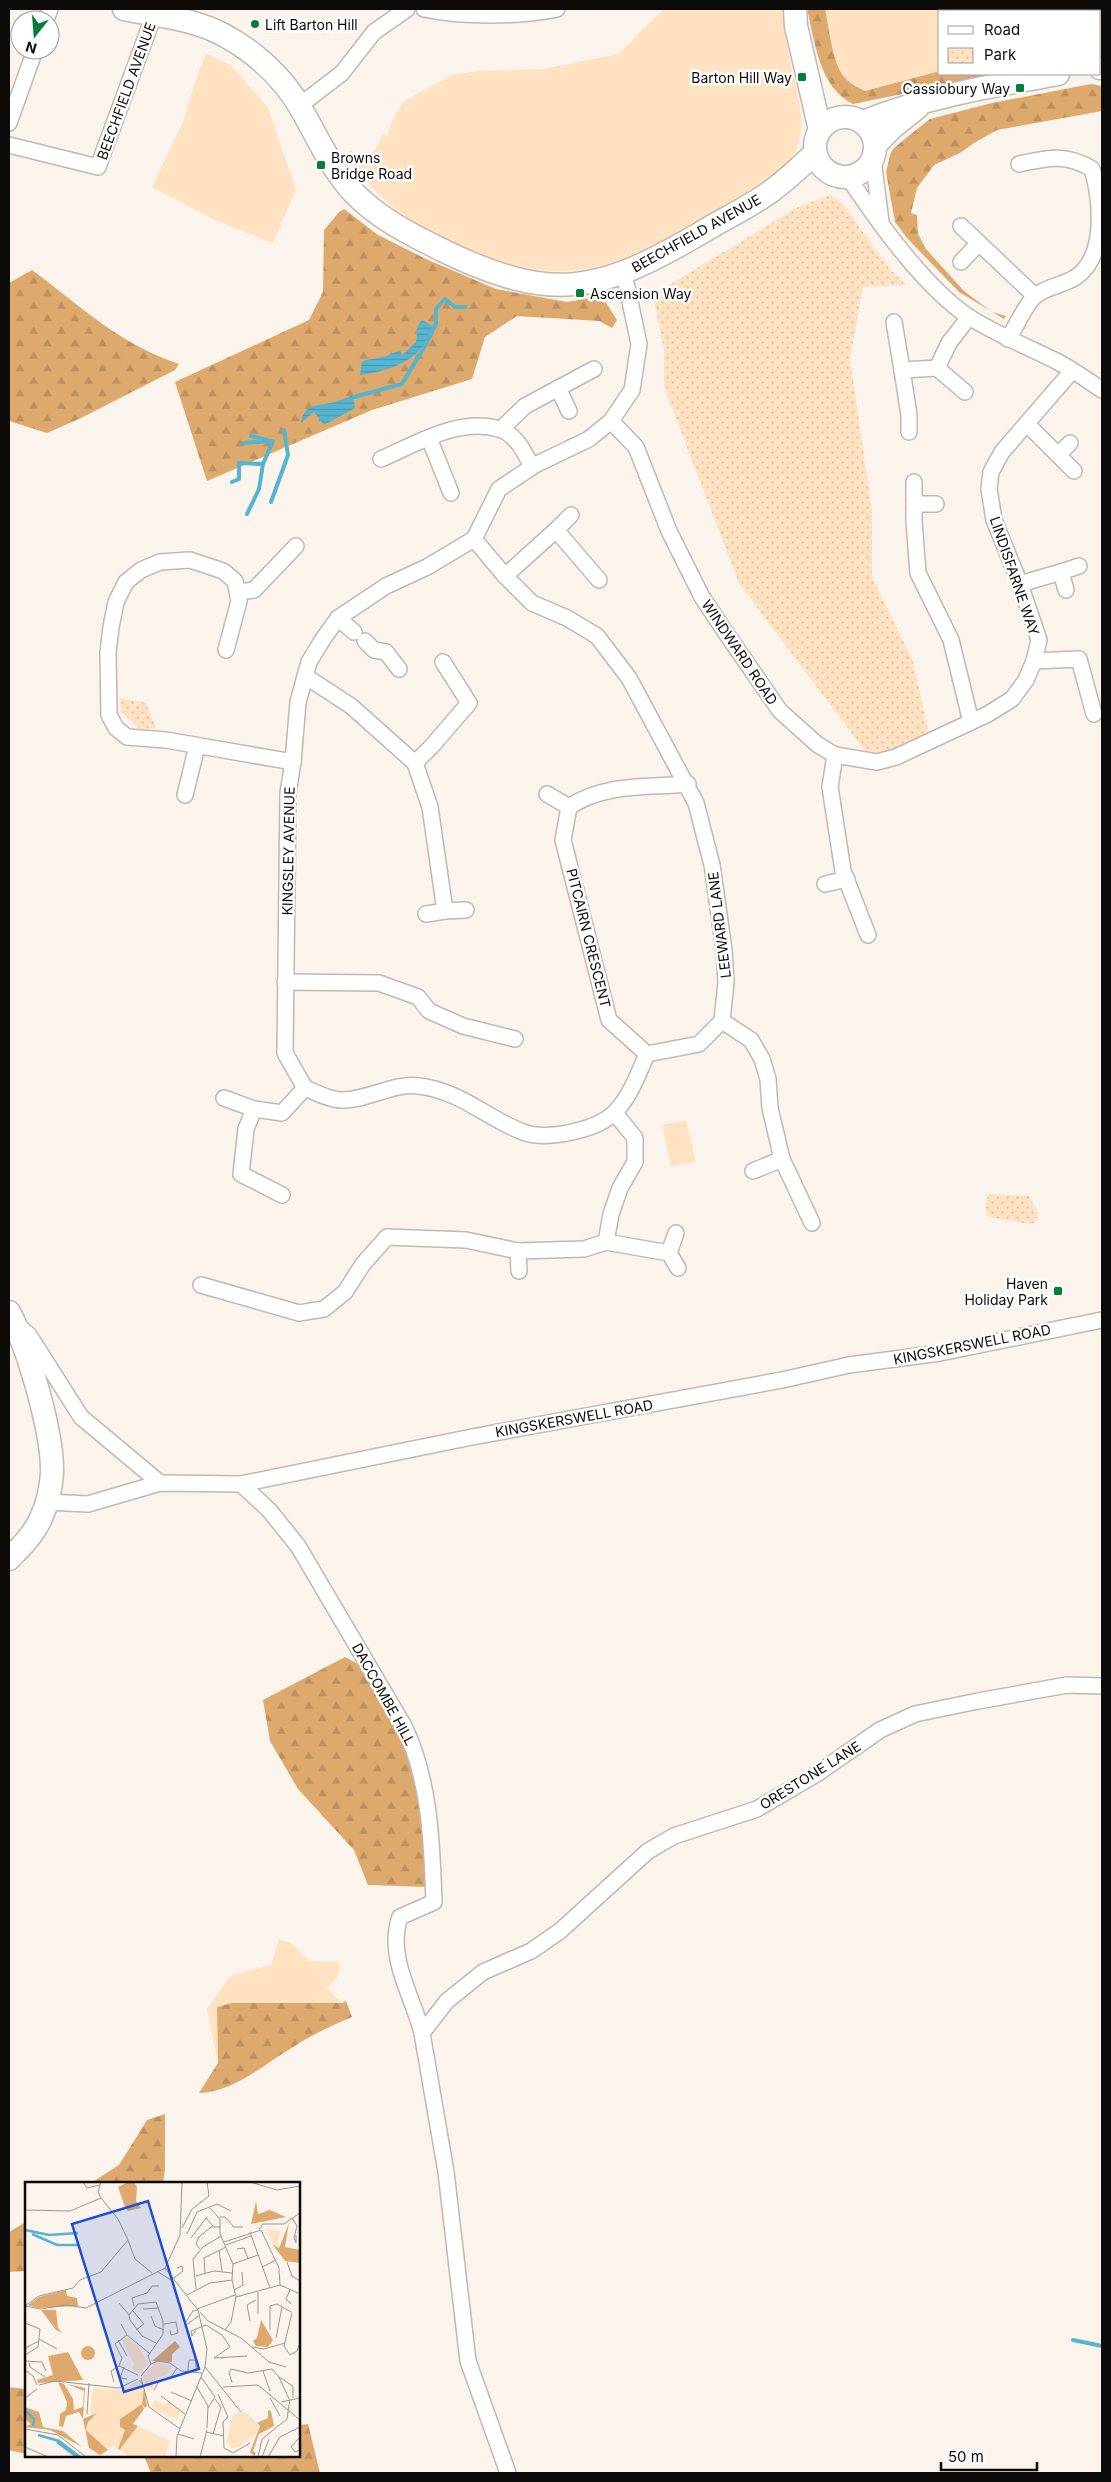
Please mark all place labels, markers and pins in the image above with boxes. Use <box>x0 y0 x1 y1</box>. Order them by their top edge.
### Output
place label: Lift Barton Hill <box>265 16 358 33</box>
marker: Lift Barton Hill <box>249 18 261 30</box>
place label: Barton Hill Way <box>691 69 792 86</box>
marker: Barton Hill Way <box>796 71 808 83</box>
place label: Cassiobury Way <box>903 80 1010 97</box>
marker: Cassiobury Way <box>1014 82 1026 94</box>
place label: Browns Bridge Road <box>331 149 412 182</box>
marker: Browns Bridge Road <box>315 159 327 171</box>
place label: Ascension Way <box>590 285 692 302</box>
marker: Ascension Way <box>574 287 586 299</box>
place label: Haven Holiday Park <box>964 1275 1048 1308</box>
marker: Haven Holiday Park <box>1052 1285 1064 1297</box>

